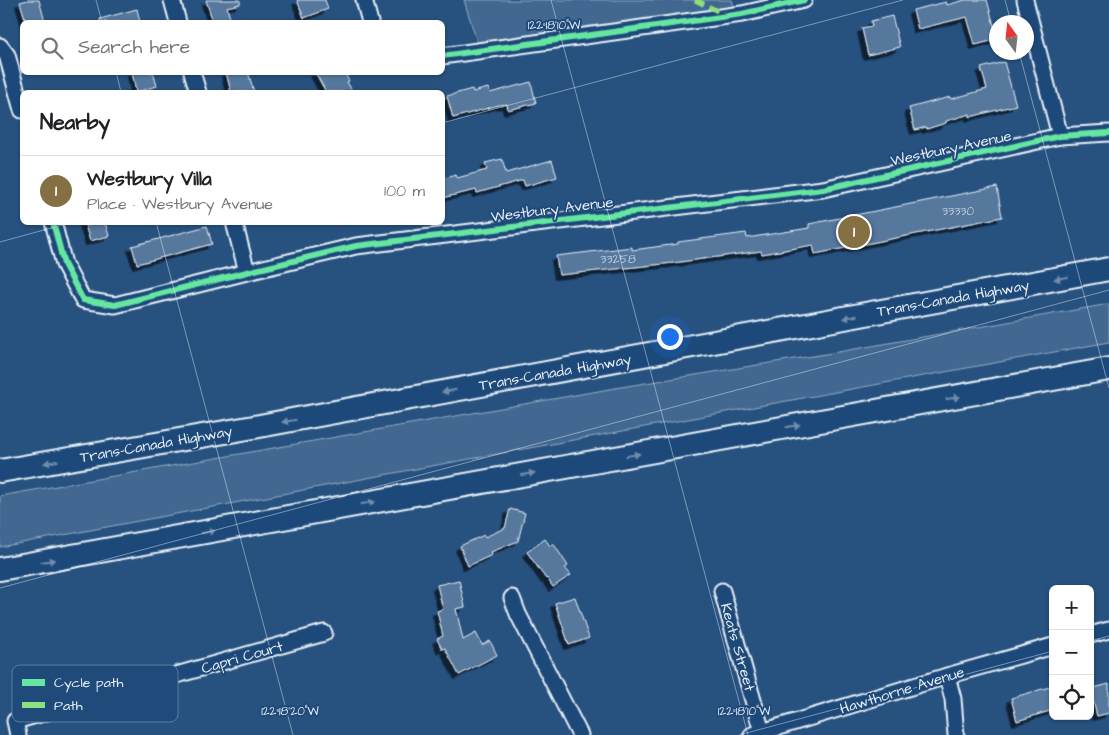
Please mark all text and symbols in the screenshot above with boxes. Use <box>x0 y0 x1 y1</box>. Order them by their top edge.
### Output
north arrow <box>989 15 1034 60</box>
text: 122°18'10"W <box>528 17 581 34</box>
search box <box>20 20 445 75</box>
icon: search <box>38 34 66 62</box>
text: Search here <box>78 34 190 61</box>
text: Nearby <box>40 108 110 137</box>
street label: Westbury Avenue <box>889 125 1014 173</box>
text: Westbury Villa <box>87 166 212 193</box>
text: 1 <box>55 180 57 202</box>
text: 100 m <box>384 180 425 202</box>
street label: Westbury Avenue <box>490 192 615 228</box>
text: Place · Westbury Avenue <box>87 193 273 215</box>
house number: 33330 <box>942 203 974 220</box>
pin: 1 <box>838 213 870 251</box>
house number: 33258 <box>600 251 636 268</box>
street label: Trans-Canada Highway <box>875 275 1031 323</box>
one-way arrow <box>1053 275 1069 283</box>
one-way arrow <box>841 314 857 322</box>
your location <box>657 324 683 350</box>
street label: Trans-Canada Highway <box>477 349 633 397</box>
one-way arrow <box>441 387 456 395</box>
one-way arrow <box>946 393 962 401</box>
one-way arrow <box>281 417 297 425</box>
street label: Trans-Canada Highway <box>78 421 234 469</box>
one-way arrow <box>786 422 802 430</box>
one-way arrow <box>626 451 642 459</box>
one-way arrow <box>42 459 58 467</box>
one-way arrow <box>520 470 536 478</box>
one-way arrow <box>360 499 375 507</box>
one-way arrow <box>200 527 216 535</box>
one-way arrow <box>40 556 56 564</box>
map controls <box>1049 585 1094 720</box>
button: + <box>1049 585 1094 630</box>
street label: Keats Street <box>715 601 760 694</box>
button: − <box>1049 630 1094 675</box>
street label: Capri Court <box>199 636 285 679</box>
street label: Hawthorne Avenue <box>837 662 967 719</box>
legend <box>12 665 178 722</box>
text: Cycle path <box>54 673 123 693</box>
button: locate <box>1049 675 1094 720</box>
text: Path <box>54 696 83 716</box>
text: 122°18'20"W <box>261 703 320 720</box>
text: 122°18'10"W <box>718 703 771 720</box>

